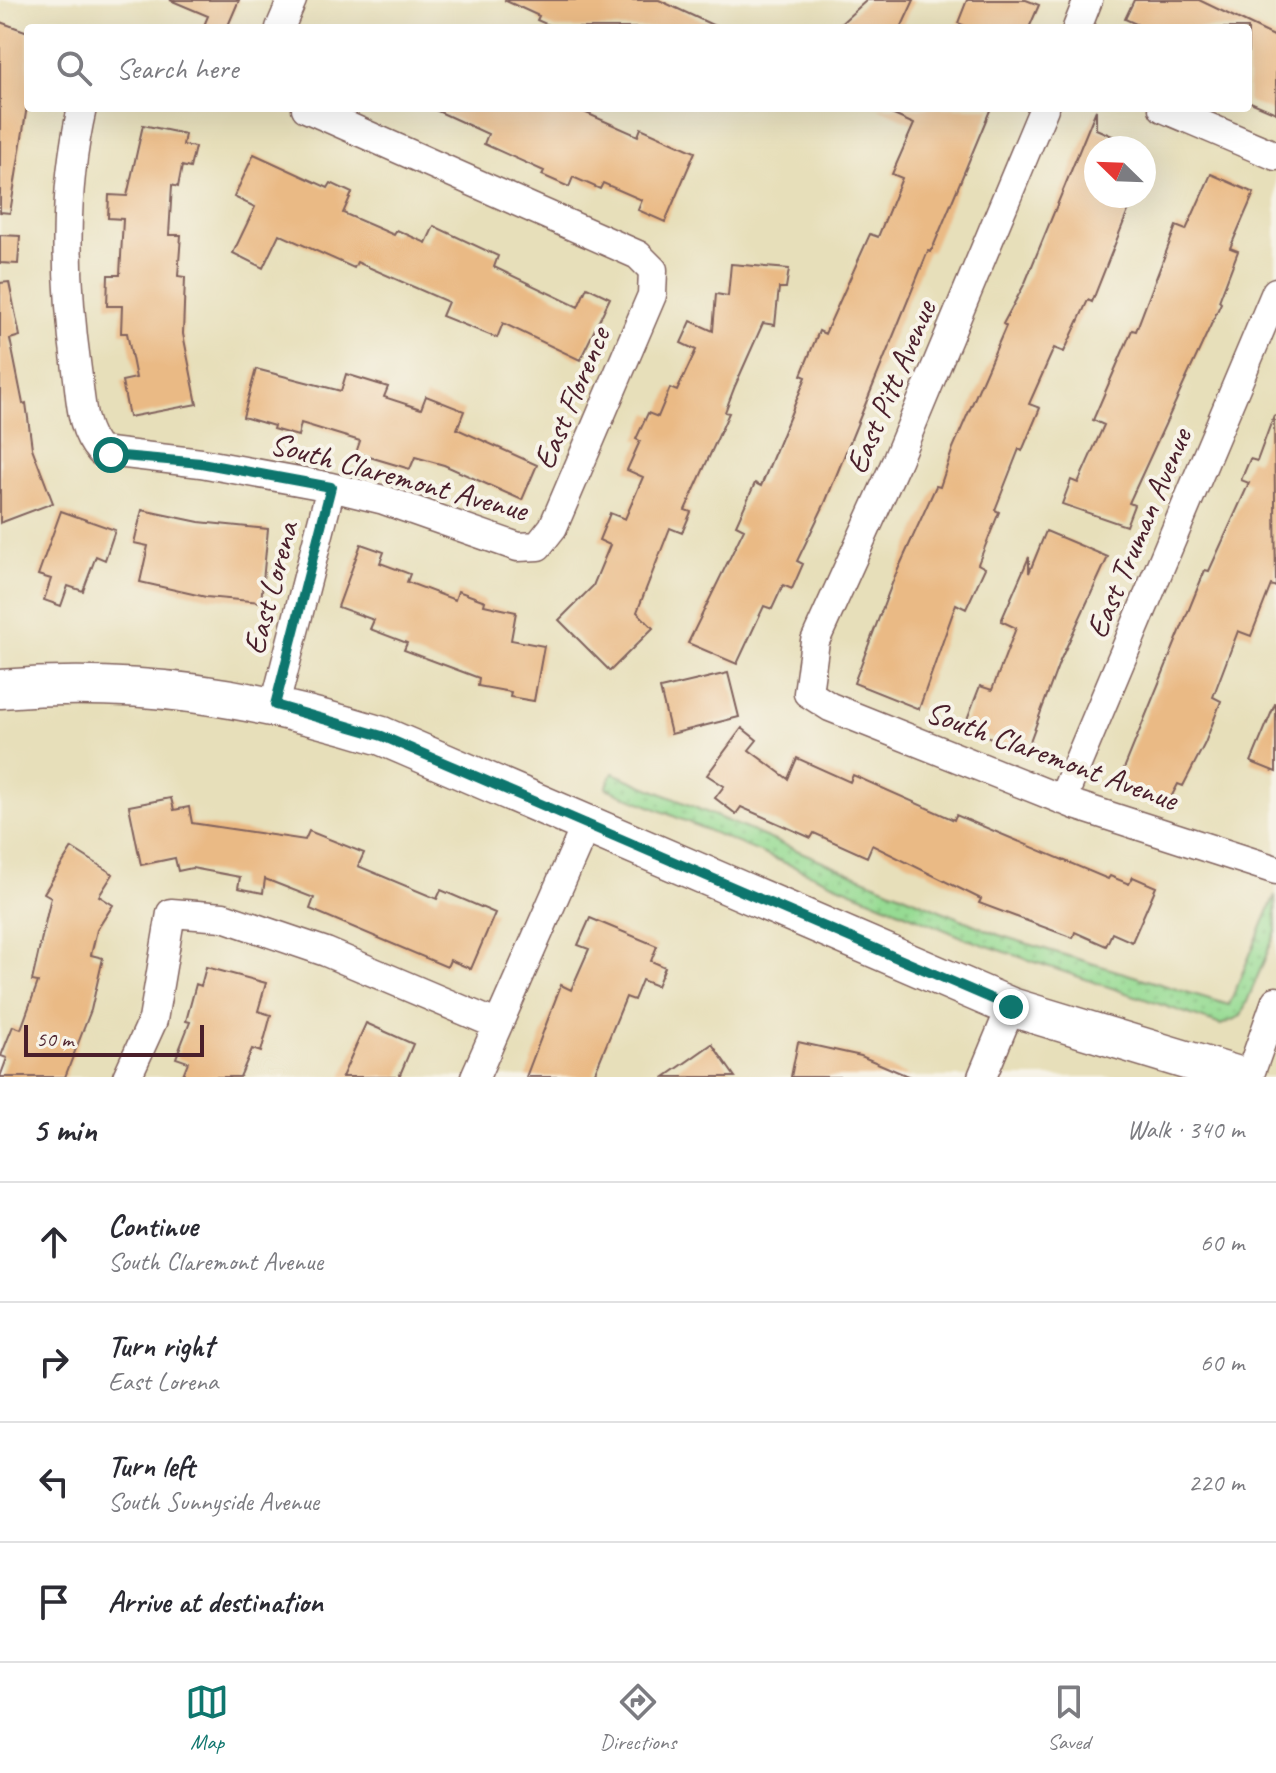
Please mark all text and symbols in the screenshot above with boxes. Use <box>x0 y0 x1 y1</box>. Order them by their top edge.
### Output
search box <box>24 24 1252 112</box>
icon: search <box>52 46 96 90</box>
text: Search here <box>116 49 238 87</box>
north arrow <box>1084 136 1156 208</box>
street label: East Pitt Avenue <box>836 292 946 480</box>
street label: East Florence <box>523 319 621 475</box>
street label: East Truman Avenue <box>1076 420 1202 644</box>
street label: South Claremont Avenue <box>266 422 534 531</box>
route start <box>93 437 129 473</box>
street label: East Lorena <box>233 515 308 659</box>
street label: South Claremont Avenue <box>921 691 1186 821</box>
route end <box>993 989 1029 1025</box>
scale bar <box>24 1021 204 1057</box>
text: 50 m <box>36 1025 73 1053</box>
text: 5 min <box>32 1108 97 1151</box>
text: Walk · 340 m <box>1127 1113 1244 1146</box>
text: Continue <box>108 1207 198 1245</box>
icon: ahead <box>32 1220 76 1264</box>
text: 60 m <box>1200 1226 1244 1259</box>
text: South Claremont Avenue <box>108 1245 323 1278</box>
text: Turn right <box>108 1327 213 1365</box>
icon: right <box>32 1340 76 1384</box>
text: 60 m <box>1200 1346 1244 1379</box>
text: East Lorena <box>108 1365 218 1398</box>
text: Turn left <box>108 1447 195 1485</box>
icon: left <box>32 1460 76 1504</box>
text: 220 m <box>1188 1466 1244 1499</box>
text: South Sunnyside Avenue <box>108 1485 319 1518</box>
icon: arrive <box>32 1580 76 1624</box>
text: Arrive at destination <box>108 1583 323 1621</box>
tab: Map <box>185 1680 229 1756</box>
tab: Directions <box>600 1680 676 1756</box>
tab: Saved <box>1047 1680 1091 1756</box>

